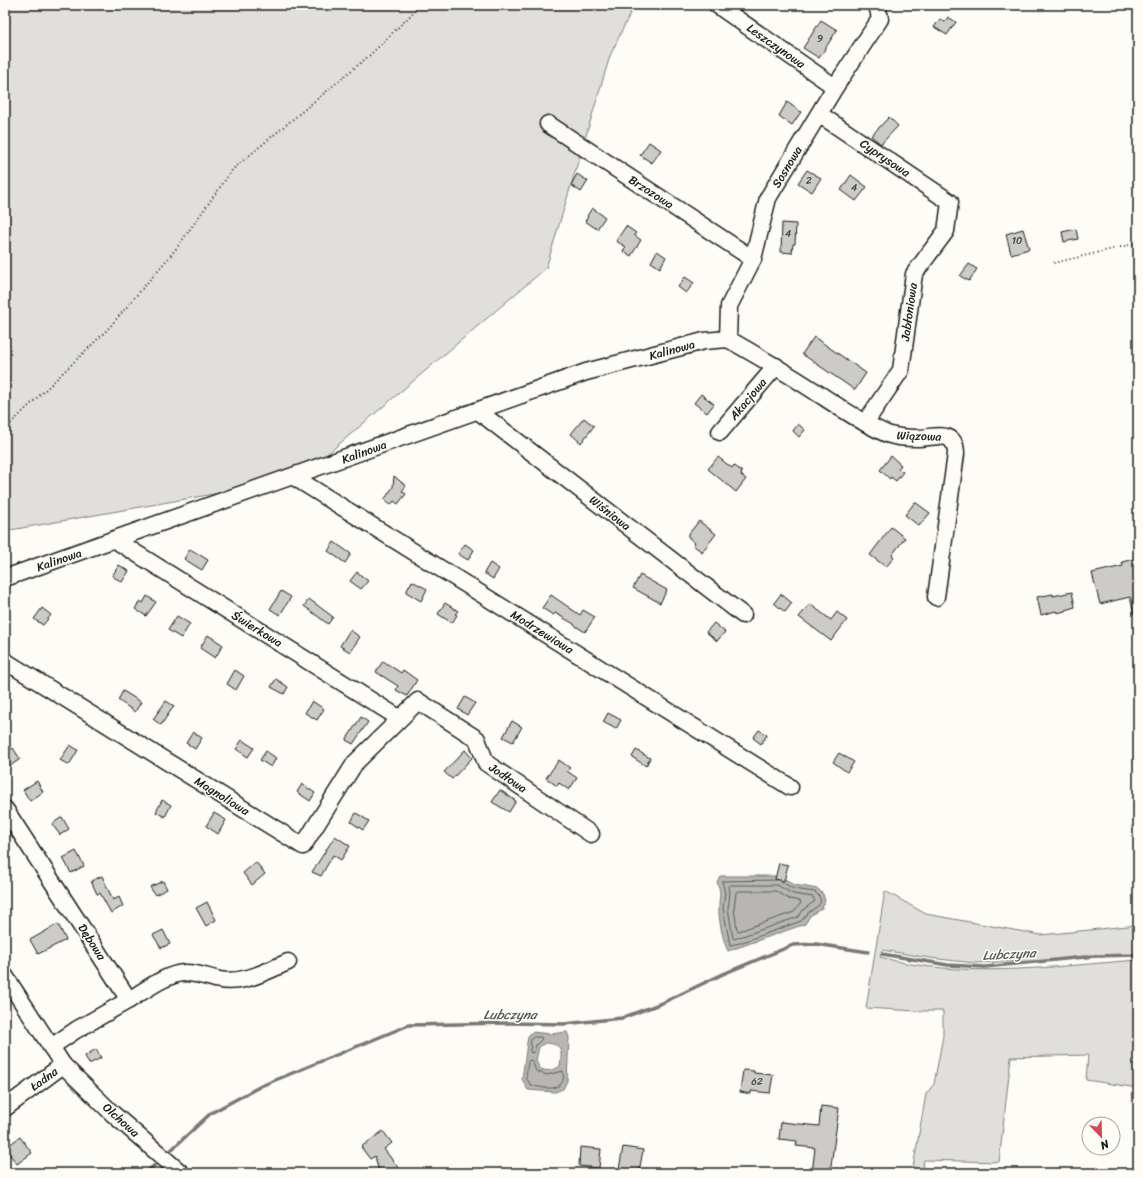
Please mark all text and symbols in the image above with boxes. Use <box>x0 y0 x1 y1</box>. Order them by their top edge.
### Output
street label: Leszczynowa <box>742 18 811 75</box>
house number: 9 <box>817 30 823 48</box>
street label: Cyprysowa <box>855 133 916 184</box>
street label: Sosnowa <box>766 142 808 192</box>
street label: Brzozowa <box>624 169 678 215</box>
house number: 2 <box>806 172 812 190</box>
house number: 4 <box>851 179 857 197</box>
house number: 4 <box>785 225 791 243</box>
house number: 10 <box>1012 232 1022 250</box>
street label: Jabłoniowa <box>894 281 924 343</box>
street label: Kalinowa <box>647 333 697 367</box>
street label: Akacjowa <box>723 373 773 426</box>
street label: Wiązowa <box>896 424 942 448</box>
street label: Kalinowa <box>338 434 390 470</box>
street label: Wiśniowa <box>584 490 636 536</box>
street label: Kalinowa <box>33 542 85 578</box>
street label: Modrzewiowa <box>506 604 579 661</box>
street label: Świerkowa <box>227 605 287 653</box>
street label: Jodłowa <box>483 756 532 799</box>
street label: Magnoliowa <box>190 770 255 822</box>
street label: Dębowa <box>72 919 113 966</box>
water label: Lubczyna <box>982 941 1038 967</box>
water label: Lubczyna <box>483 1003 538 1026</box>
street label: Ładna <box>25 1061 64 1097</box>
house number: 62 <box>751 1073 763 1091</box>
street label: Olchowa <box>97 1097 145 1144</box>
north arrow <box>1081 1116 1121 1156</box>
text: N <box>1097 1134 1113 1155</box>

